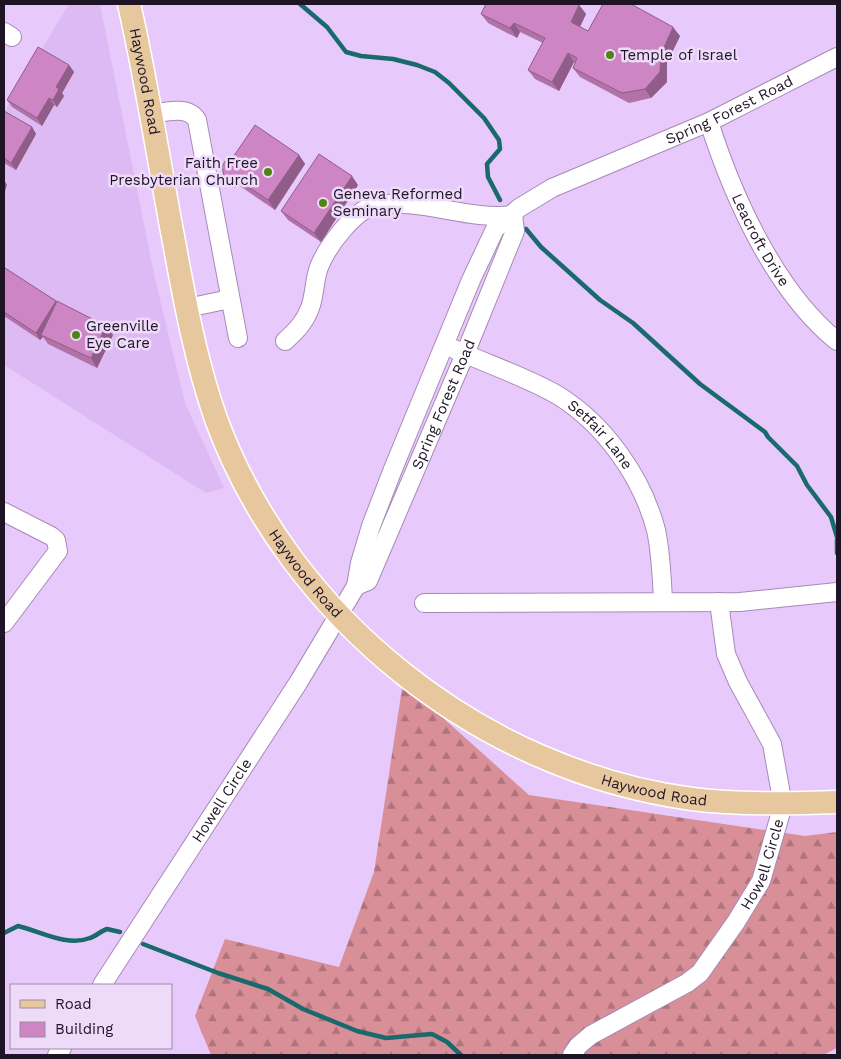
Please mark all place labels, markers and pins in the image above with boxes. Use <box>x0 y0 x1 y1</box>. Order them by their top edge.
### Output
place label: Temple of Israel <box>620 46 738 64</box>
marker: Temple of Israel <box>604 49 616 61</box>
place label: Faith Free Presbyterian Church <box>109 154 258 189</box>
marker: Faith Free Presbyterian Church <box>262 166 274 178</box>
place label: Geneva Reformed Seminary <box>333 185 463 220</box>
marker: Geneva Reformed Seminary <box>317 197 329 209</box>
place label: Greenville Eye Care <box>86 317 159 352</box>
marker: Greenville Eye Care <box>70 329 82 341</box>

